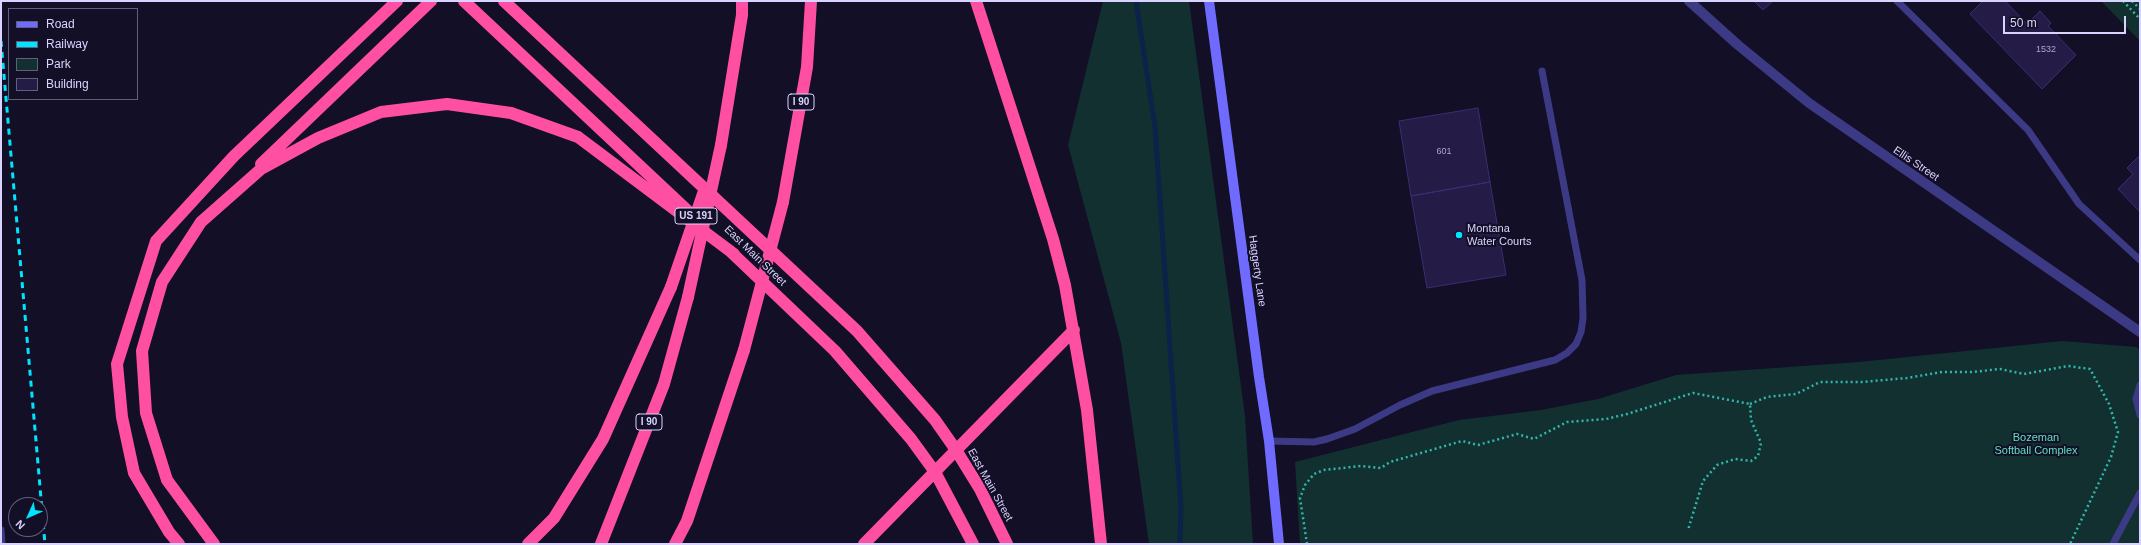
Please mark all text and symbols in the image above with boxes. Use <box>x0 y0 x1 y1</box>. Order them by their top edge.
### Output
legend <box>8 8 138 100</box>
scale bar <box>2005 8 2128 34</box>
text: 50 m <box>2010 16 2037 30</box>
text: Road <box>46 17 75 31</box>
text: Railway <box>46 37 88 51</box>
house number: 1532 <box>2036 45 2056 55</box>
text: Park <box>46 57 71 71</box>
text: Building <box>46 77 89 91</box>
road number: I 90 <box>788 94 814 110</box>
street label: Ellis Street <box>1891 144 1941 184</box>
house number: 601 <box>1436 147 1452 157</box>
road number: US 191 <box>675 208 717 224</box>
place label: Montana Water Courts <box>1467 222 1531 248</box>
street label: East Main Street <box>721 223 789 289</box>
marker: Montana Water Courts <box>1454 230 1464 240</box>
street label: Haggerty Lane <box>1245 234 1269 308</box>
road number: I 90 <box>636 414 662 430</box>
park label: Bozeman Softball Complex <box>1994 431 2078 457</box>
street label: East Main Street <box>965 446 1015 524</box>
north arrow <box>8 497 48 537</box>
text: N <box>13 518 27 532</box>

